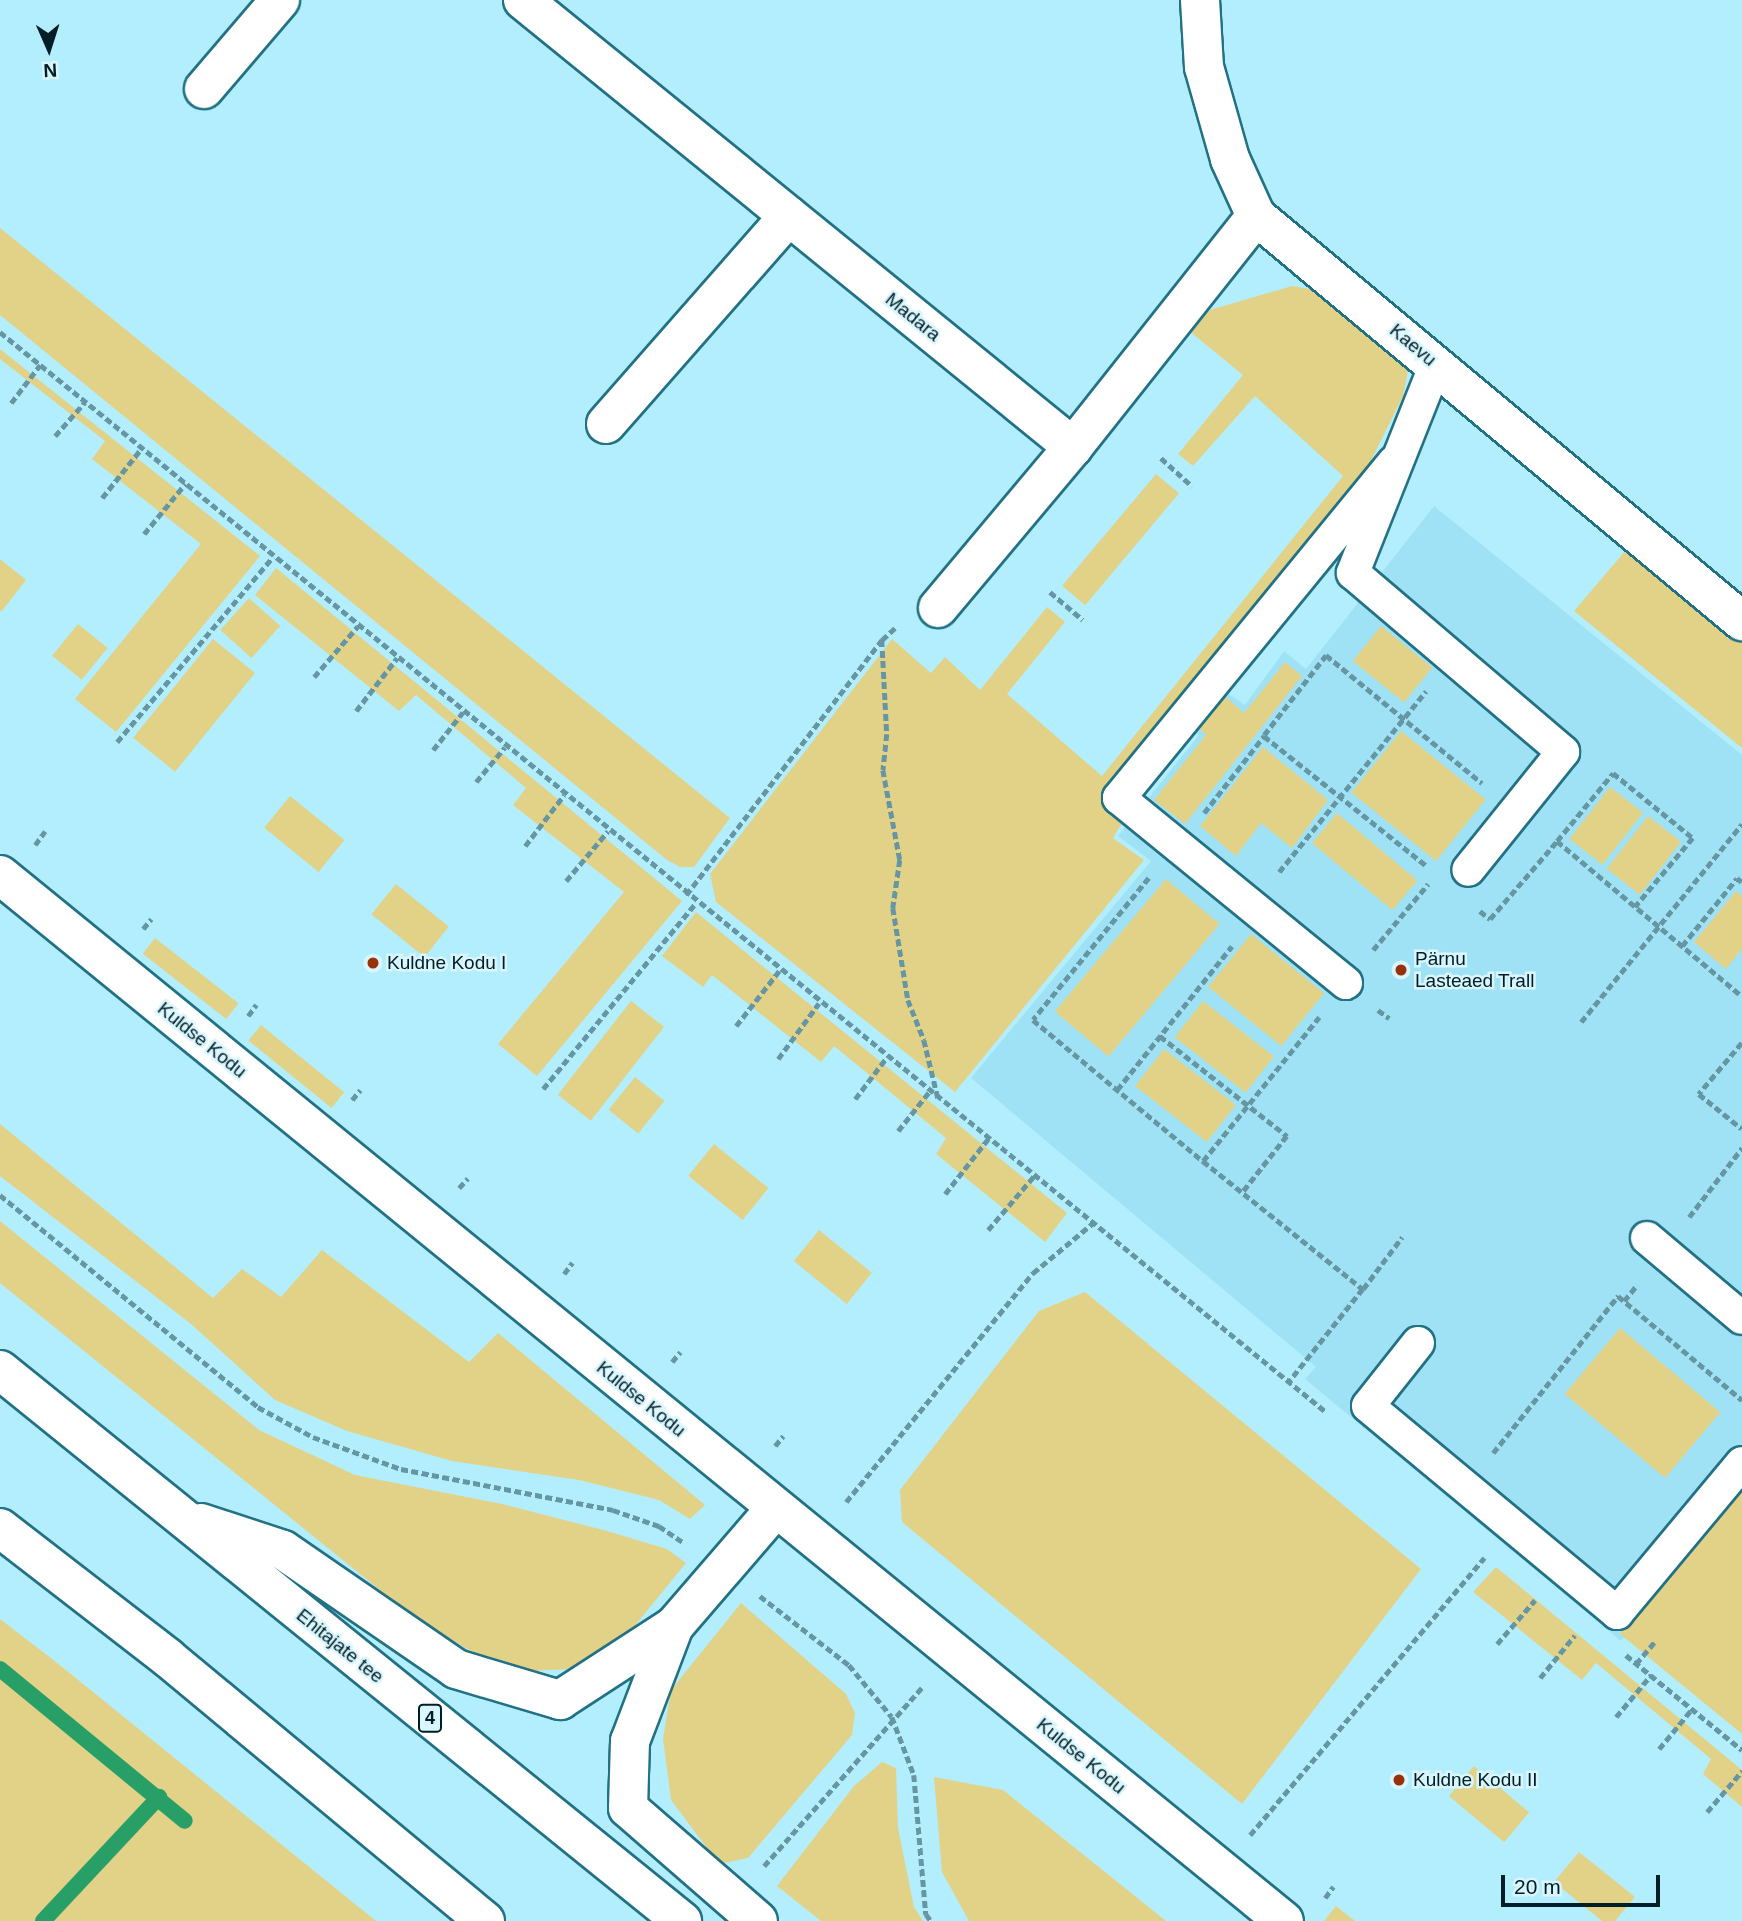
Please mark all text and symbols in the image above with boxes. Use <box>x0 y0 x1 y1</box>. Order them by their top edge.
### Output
north arrow <box>14 14 84 84</box>
text: N <box>43 60 58 81</box>
street label: Madara <box>881 288 945 346</box>
street label: Kaevu <box>1385 319 1441 371</box>
place label: Pärnu Lasteaed Trall <box>1415 948 1535 992</box>
place label: Kuldne Kodu I <box>387 952 506 974</box>
marker: Kuldne Kodu I <box>365 955 381 971</box>
marker: Pärnu Lasteaed Trall <box>1393 962 1409 978</box>
street label: Kuldse Kodu <box>153 997 251 1083</box>
street label: Kuldse Kodu <box>592 1356 690 1442</box>
street label: Ehitajate tee <box>292 1604 388 1688</box>
road number: 4 <box>418 1703 442 1732</box>
street label: Kuldse Kodu <box>1032 1713 1130 1799</box>
place label: Kuldne Kodu II <box>1413 1769 1538 1791</box>
marker: Kuldne Kodu II <box>1391 1772 1407 1788</box>
scale bar <box>1504 1862 1663 1906</box>
text: 20 m <box>1514 1875 1561 1898</box>

